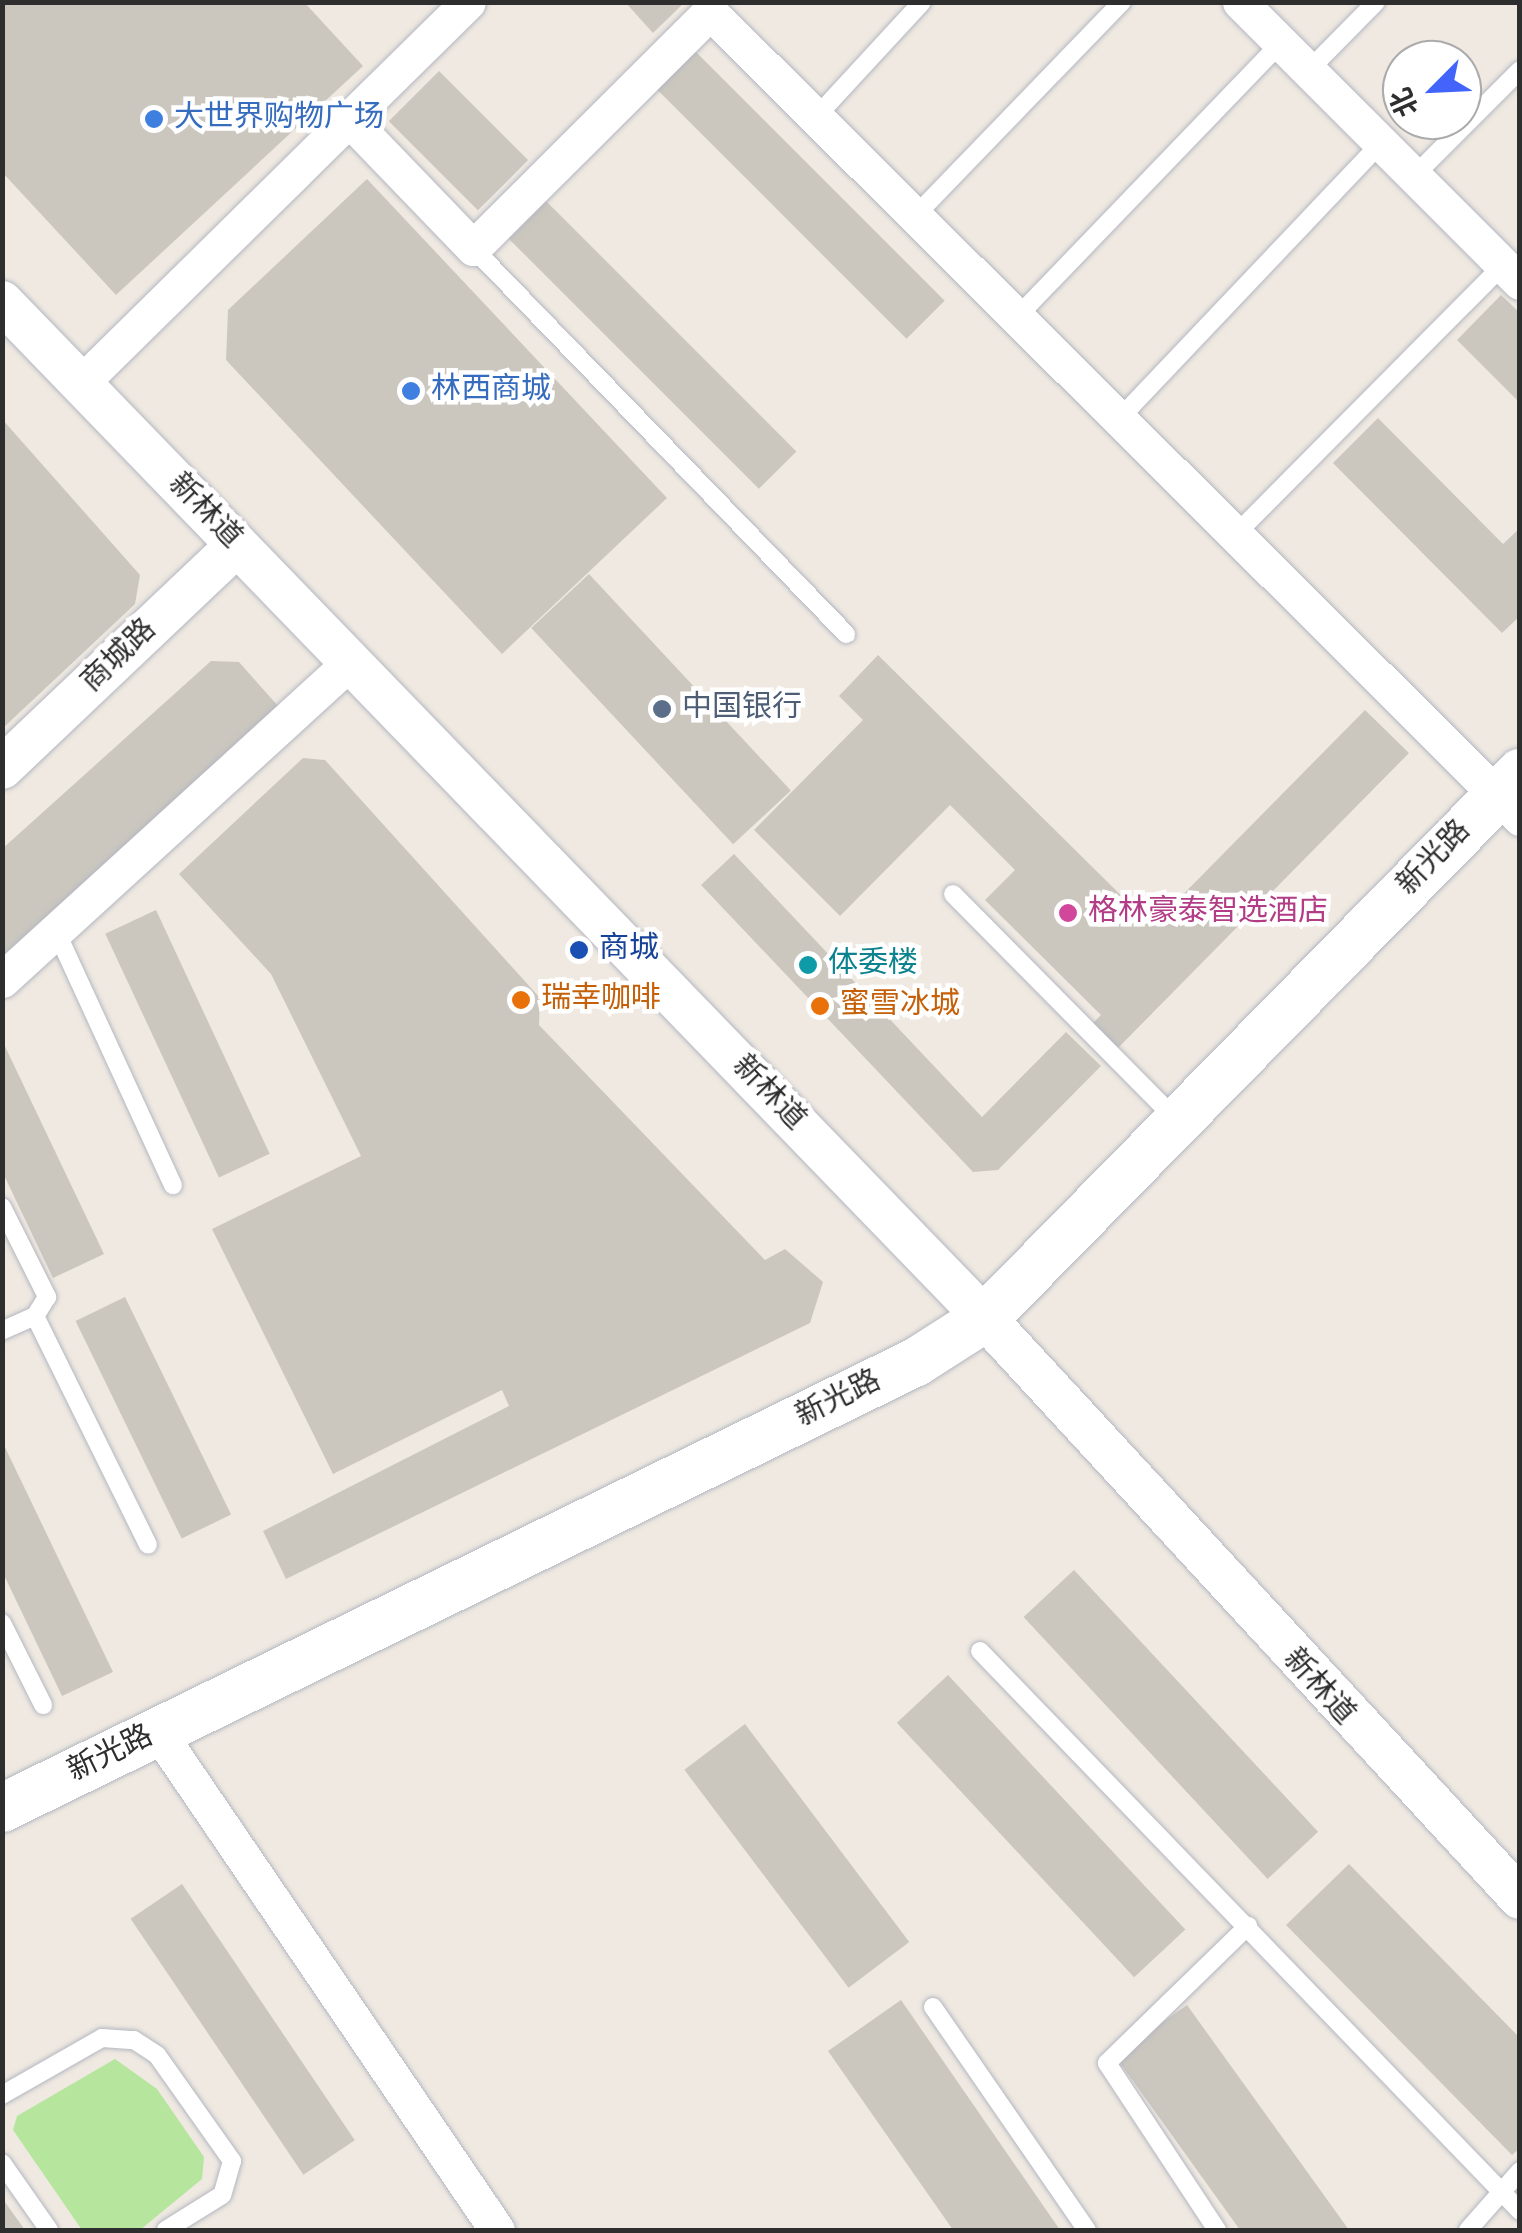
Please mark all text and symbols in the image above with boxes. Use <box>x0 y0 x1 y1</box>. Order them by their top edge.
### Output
north arrow <box>1382 40 1482 140</box>
text: 北 <box>1384 81 1429 122</box>
place label: 大世界购物广场 <box>174 101 384 137</box>
marker: 大世界购物广场 <box>143 108 165 130</box>
place label: 林西商城 <box>431 373 551 409</box>
marker: 林西商城 <box>400 380 422 402</box>
street label: 新林道 <box>160 467 248 557</box>
street label: 商城路 <box>75 613 165 701</box>
place label: 中国银行 <box>682 691 802 727</box>
marker: 中国银行 <box>651 698 673 720</box>
street label: 新光路 <box>1391 814 1479 904</box>
place label: 格林豪泰智选酒店 <box>1088 895 1328 931</box>
marker: 格林豪泰智选酒店 <box>1057 902 1079 924</box>
place label: 商城 <box>599 932 659 968</box>
marker: 商城 <box>568 939 590 961</box>
place label: 体委楼 <box>828 947 918 983</box>
marker: 体委楼 <box>797 954 819 976</box>
place label: 瑞幸咖啡 <box>541 982 661 1018</box>
place label: 蜜雪冰城 <box>840 988 960 1024</box>
marker: 瑞幸咖啡 <box>510 989 532 1011</box>
marker: 蜜雪冰城 <box>809 995 831 1017</box>
street label: 新林道 <box>724 1049 812 1139</box>
street label: 新光路 <box>791 1364 887 1436</box>
street label: 新林道 <box>1275 1643 1361 1733</box>
street label: 新光路 <box>63 1719 159 1791</box>

